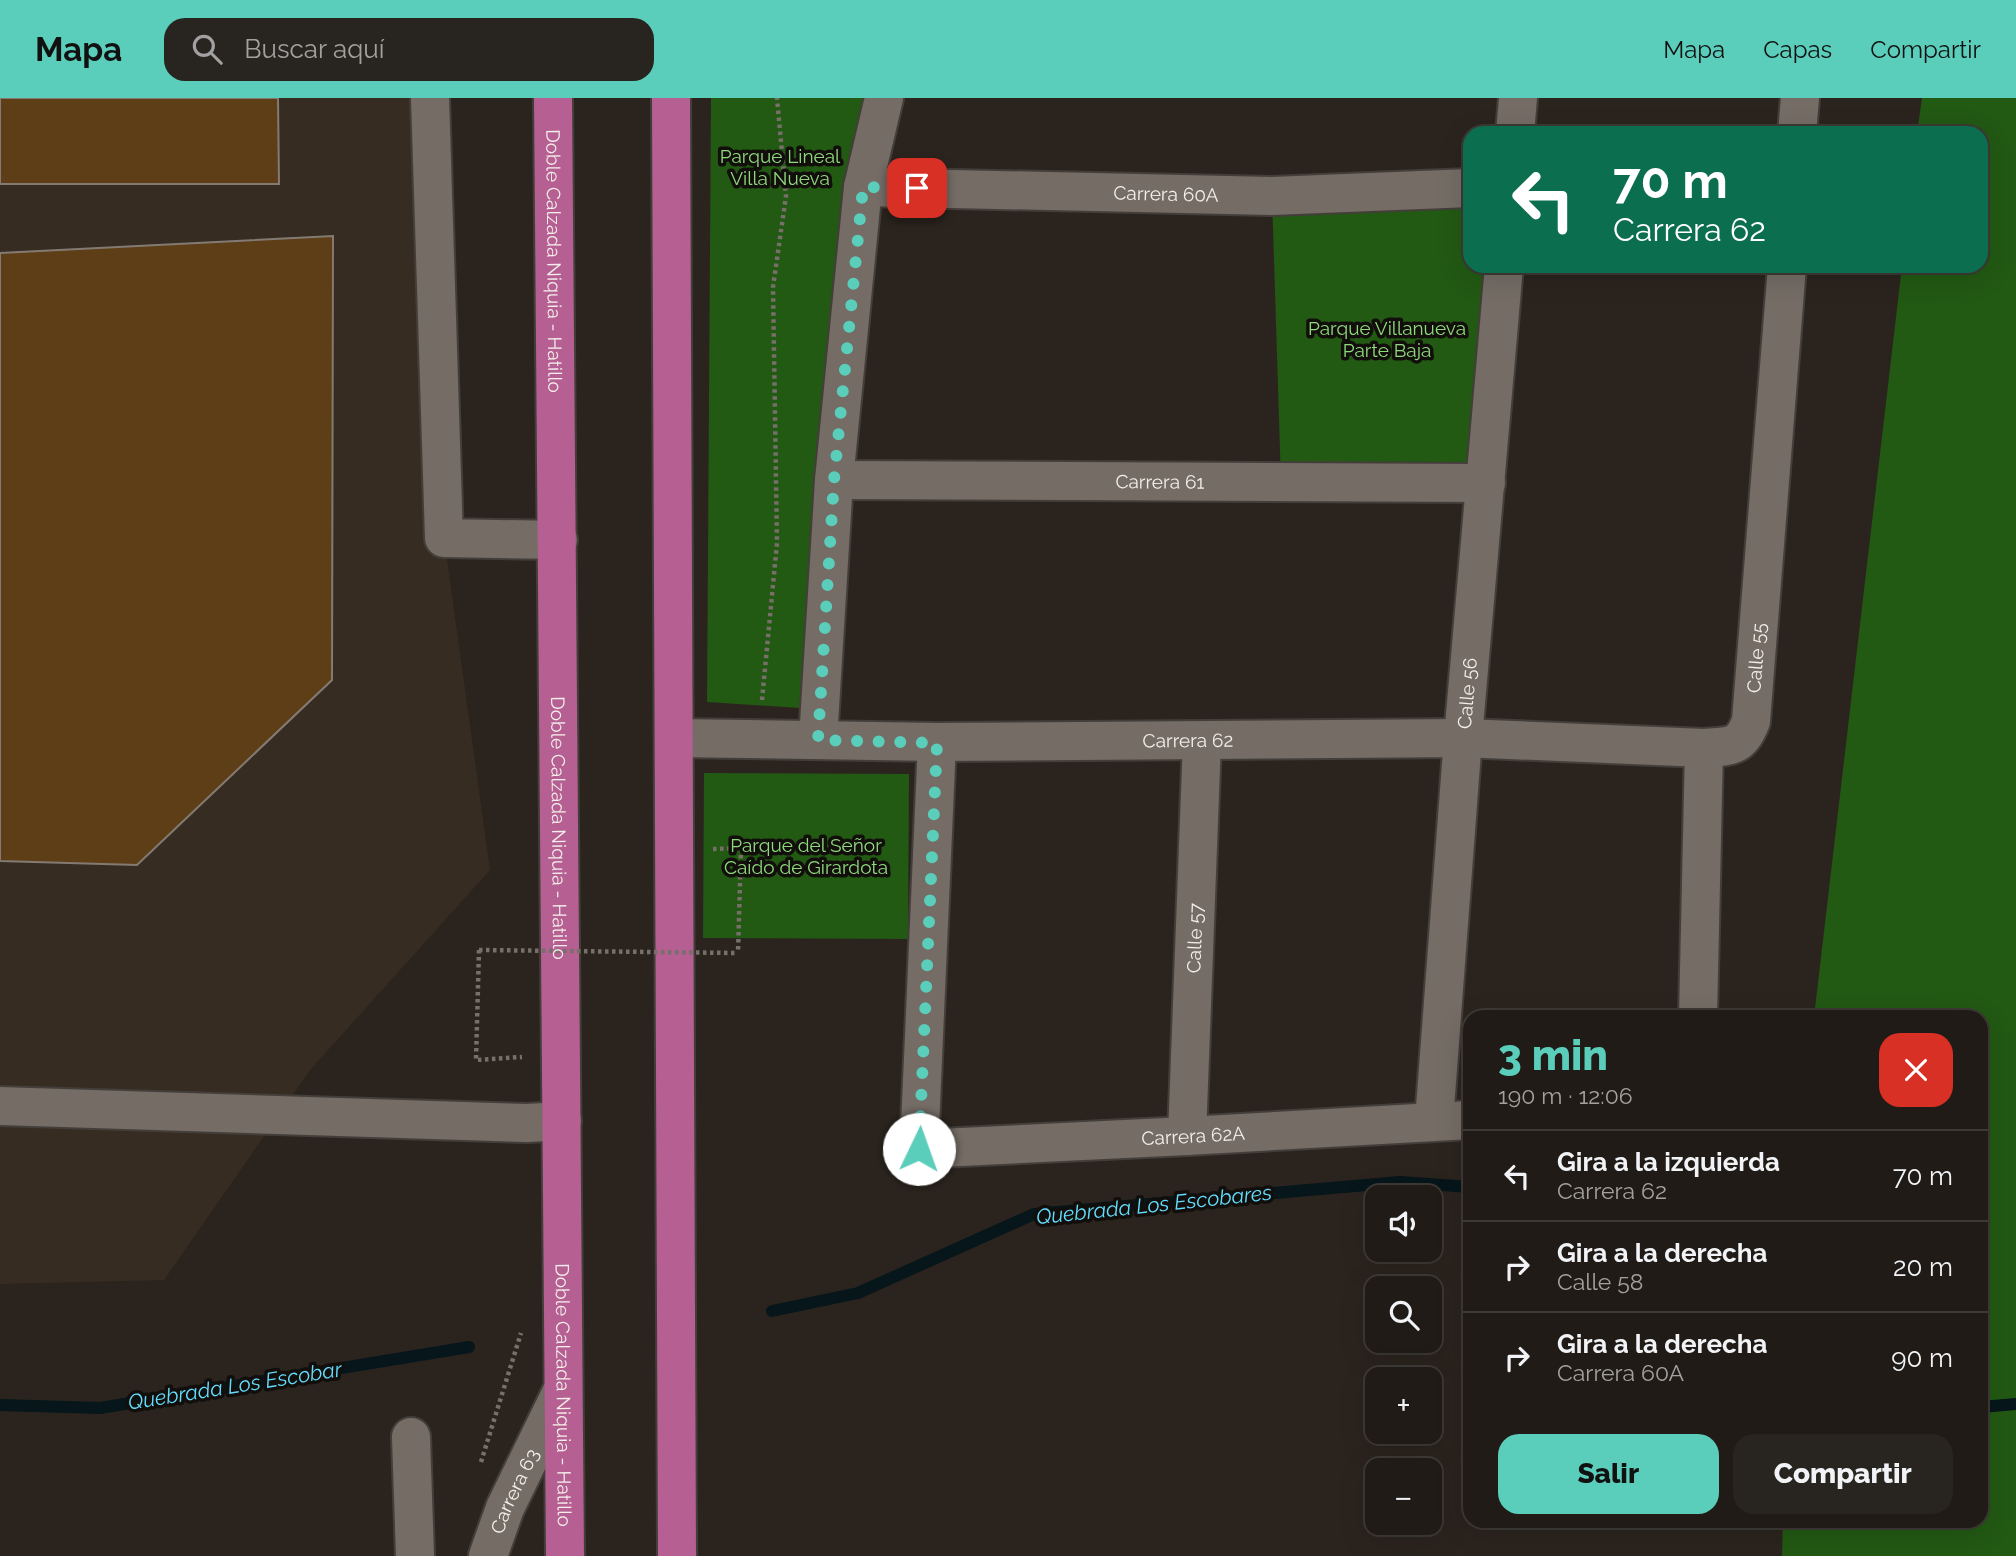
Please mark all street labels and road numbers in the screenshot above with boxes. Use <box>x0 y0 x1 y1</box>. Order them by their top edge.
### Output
street label: Doble Calzada Niquia - Hatillo <box>542 129 566 393</box>
street label: Carrera 60A <box>1113 182 1219 206</box>
street label: Carrera 61 <box>1115 470 1205 493</box>
street label: Calle 55 <box>1742 622 1770 694</box>
street label: Calle 56 <box>1453 657 1481 730</box>
street label: Doble Calzada Niquia - Hatillo <box>547 696 571 960</box>
street label: Carrera 62 <box>1142 729 1233 751</box>
street label: Calle 57 <box>1182 903 1207 974</box>
street label: Carrera 62A <box>1141 1122 1246 1149</box>
street label: Doble Calzada Niquia - Hatillo <box>552 1263 576 1527</box>
street label: Carrera 63 <box>486 1445 543 1537</box>

